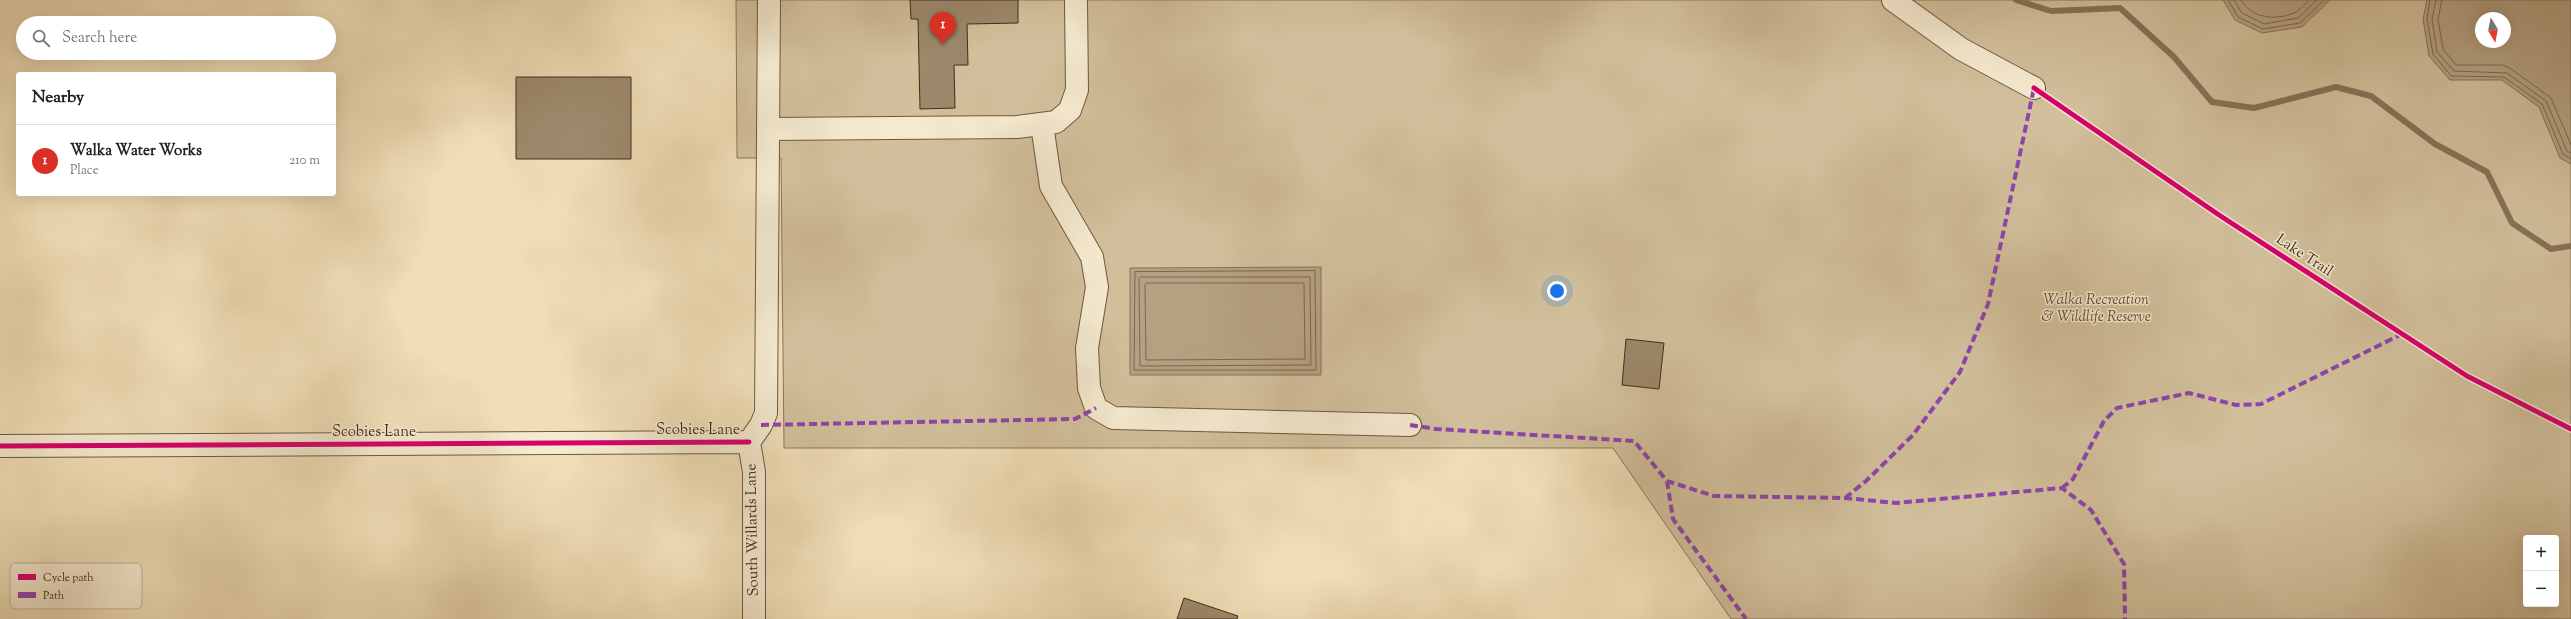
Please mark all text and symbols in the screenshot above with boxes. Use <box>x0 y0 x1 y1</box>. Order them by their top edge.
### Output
pin: 1 <box>930 12 956 45</box>
north arrow <box>2475 12 2511 48</box>
search box <box>16 16 336 60</box>
icon: search <box>30 27 52 49</box>
text: Search here <box>62 28 137 49</box>
text: Nearby <box>32 86 84 110</box>
text: Walka Water Works <box>70 141 202 162</box>
text: 1 <box>43 152 47 170</box>
text: 210 m <box>289 152 320 170</box>
text: Place <box>70 162 99 180</box>
street label: Lake Trail <box>2271 230 2337 282</box>
your location <box>1547 281 1567 301</box>
park label: Walka Recreation & Wildlife Reserve <box>2041 290 2151 328</box>
street label: Scobies Lane <box>656 420 740 441</box>
street label: Scobies Lane <box>332 422 416 443</box>
street label: South Willards Lane <box>741 463 765 597</box>
map controls <box>2523 535 2559 607</box>
button: + <box>2523 535 2559 571</box>
legend <box>10 563 142 609</box>
text: Cycle path <box>43 570 94 586</box>
button: − <box>2523 571 2559 607</box>
text: Path <box>43 588 65 604</box>

